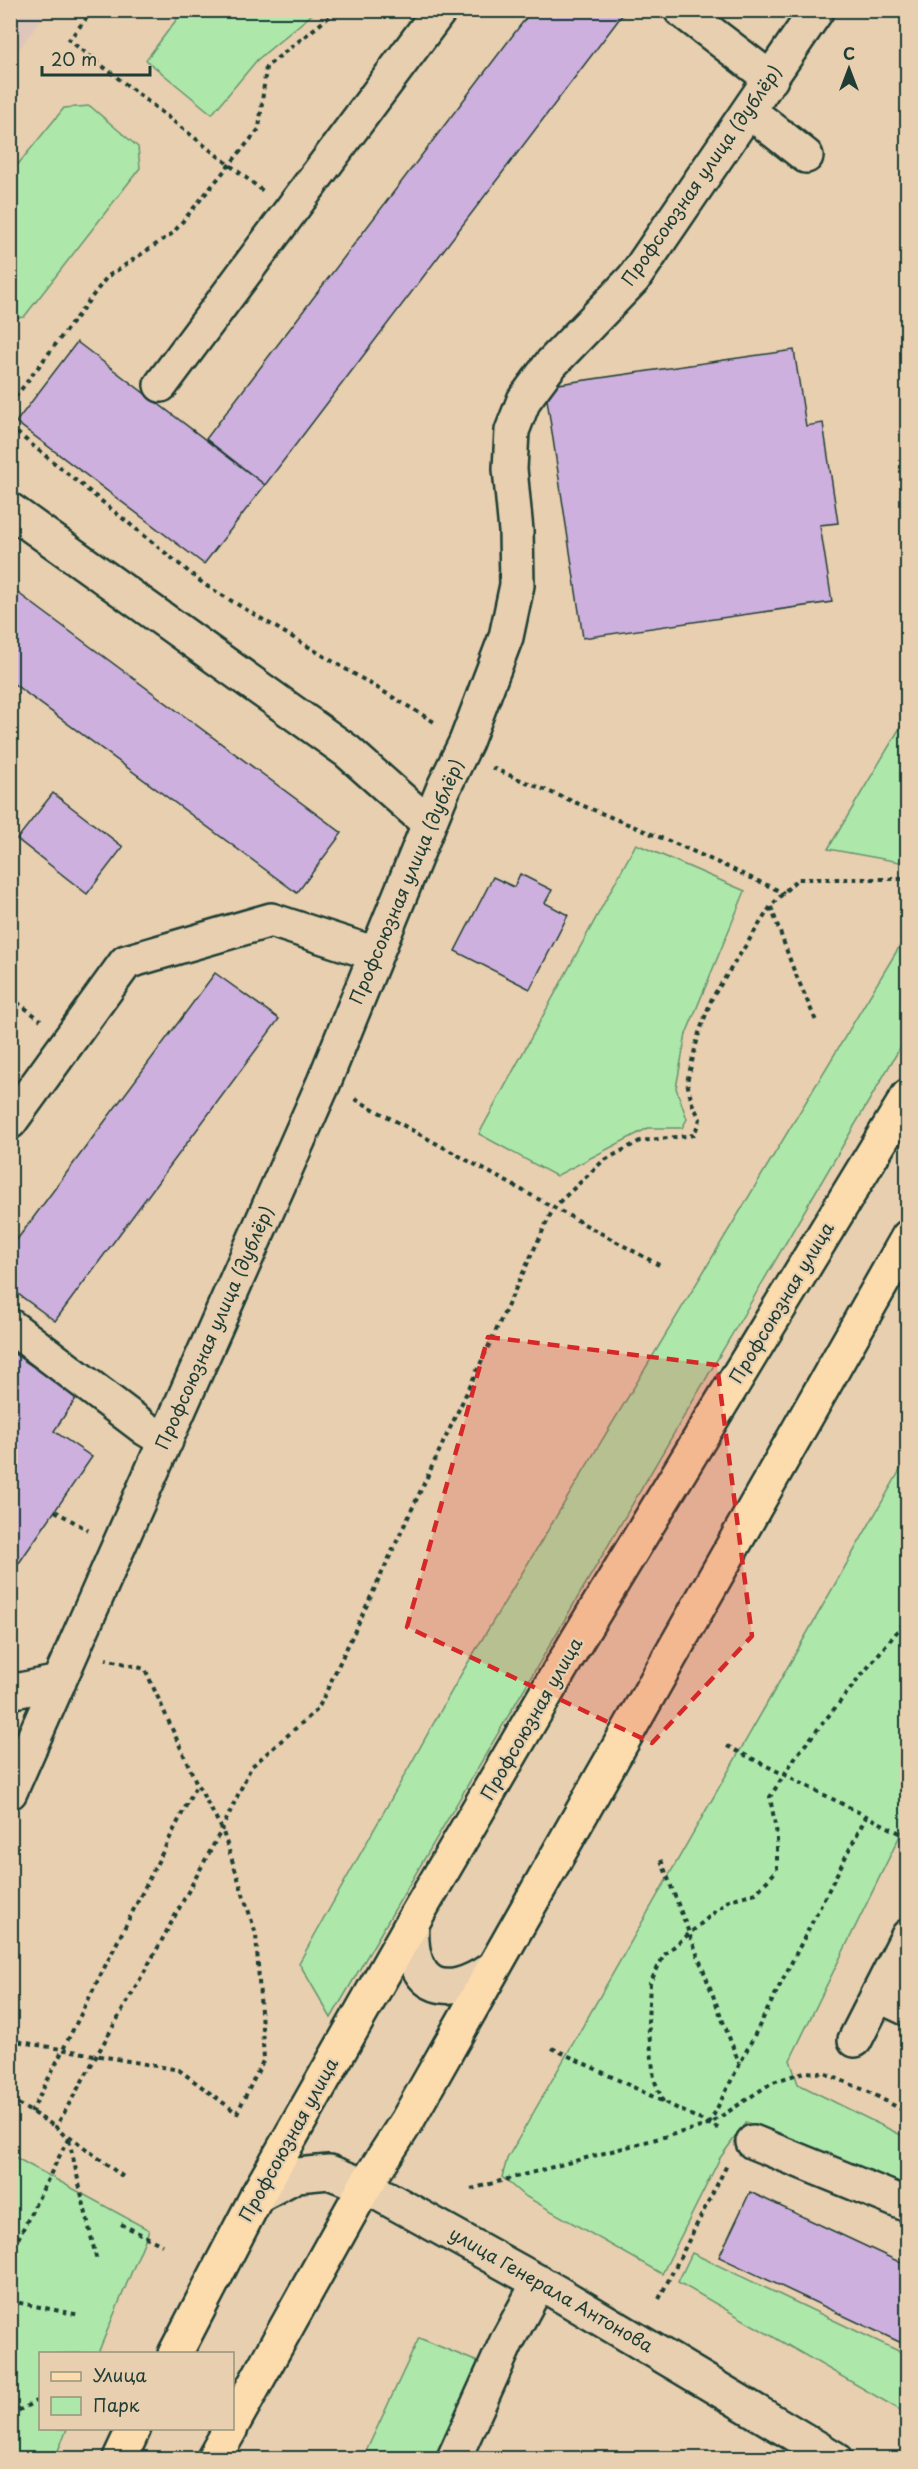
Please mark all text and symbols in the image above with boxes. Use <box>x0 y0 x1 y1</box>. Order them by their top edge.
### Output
scale bar <box>42 39 150 77</box>
north arrow <box>819 39 879 99</box>
text: С <box>843 41 855 65</box>
text: 20 m <box>51 45 97 72</box>
street label: Профсоюзная улица (дублёр) <box>614 59 788 291</box>
street label: Профсоюзная улица (дублёр) <box>342 755 470 1008</box>
street label: Профсоюзная улица (дублёр) <box>148 1201 280 1453</box>
street label: Профсоюзная улица <box>722 1216 840 1388</box>
street label: Профсоюзная улица <box>473 1631 589 1805</box>
street label: Профсоюзная улица <box>231 2052 344 2226</box>
street label: улица Генерала Антонова <box>445 2219 659 2359</box>
legend <box>39 2352 234 2430</box>
text: Улица <box>93 2361 147 2388</box>
text: Парк <box>93 2391 140 2418</box>

